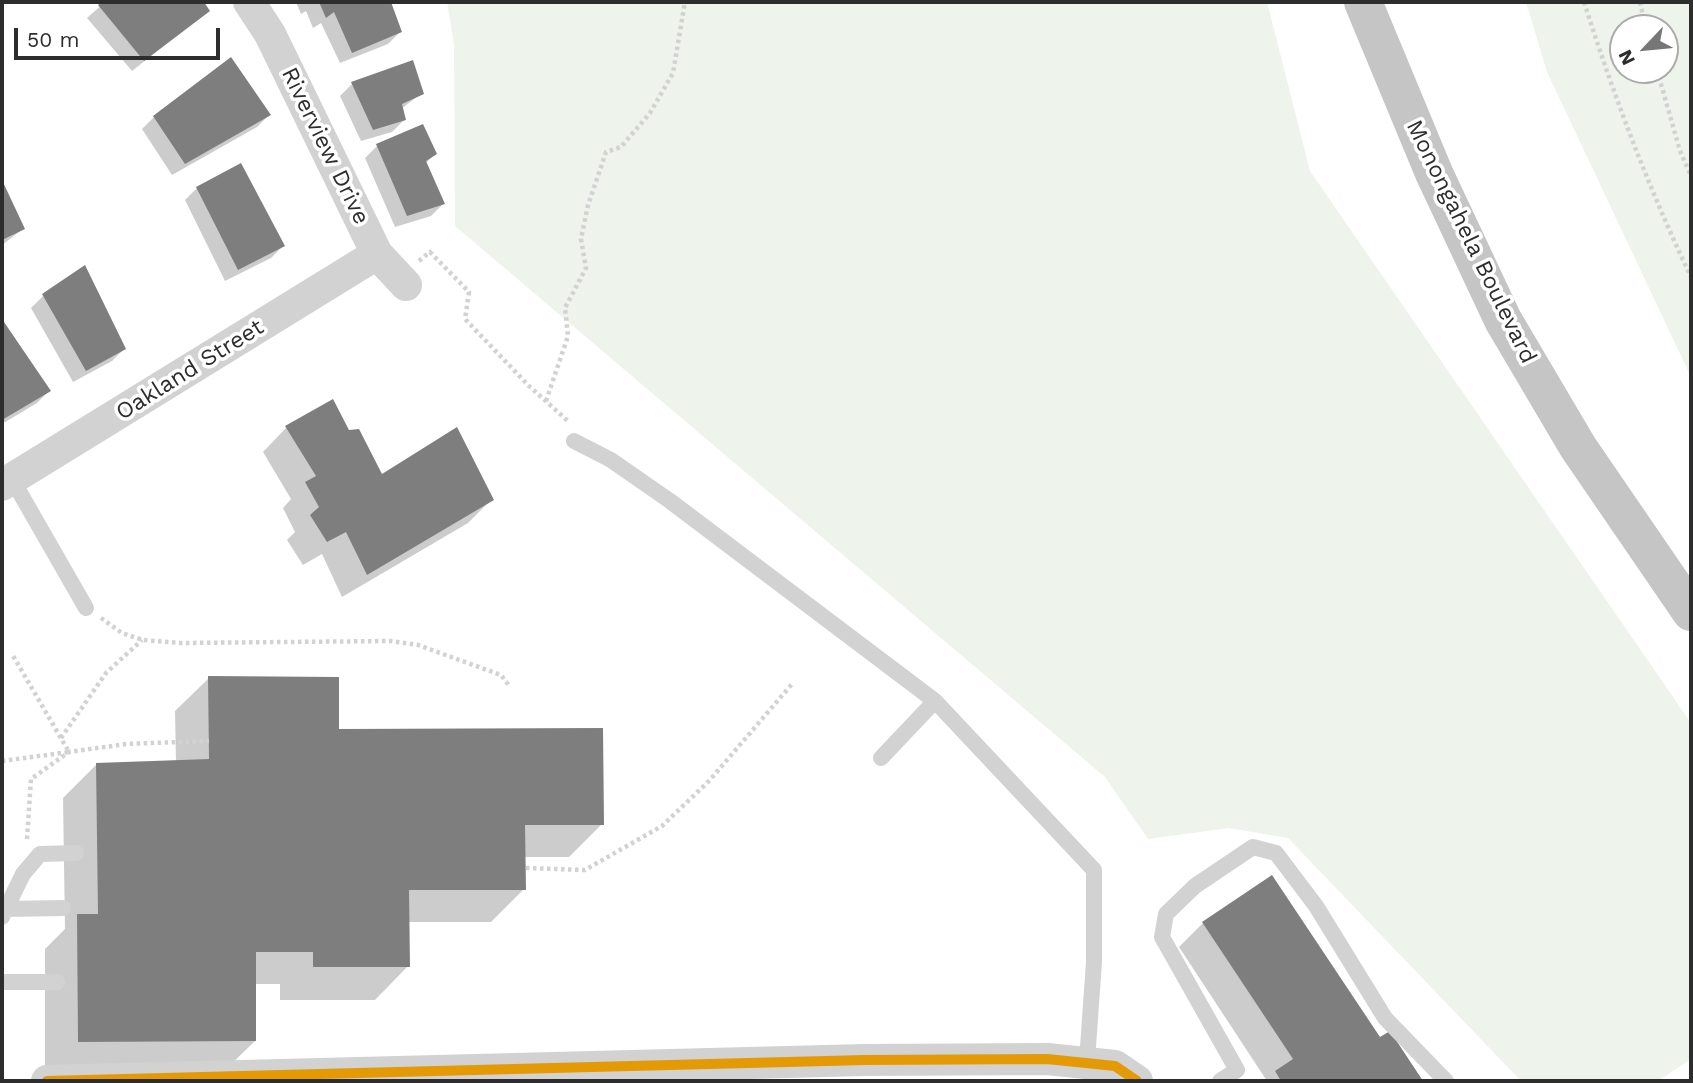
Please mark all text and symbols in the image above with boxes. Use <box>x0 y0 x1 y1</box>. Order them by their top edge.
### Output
scale bar <box>18 14 224 58</box>
north arrow <box>1609 14 1679 84</box>
text: 50 m <box>27 27 79 52</box>
text: N <box>1613 46 1640 69</box>
street label: Riverview Drive <box>275 63 375 229</box>
street label: Monongahela Boulevard <box>1400 116 1542 368</box>
street label: Oakland Street <box>111 314 269 426</box>

